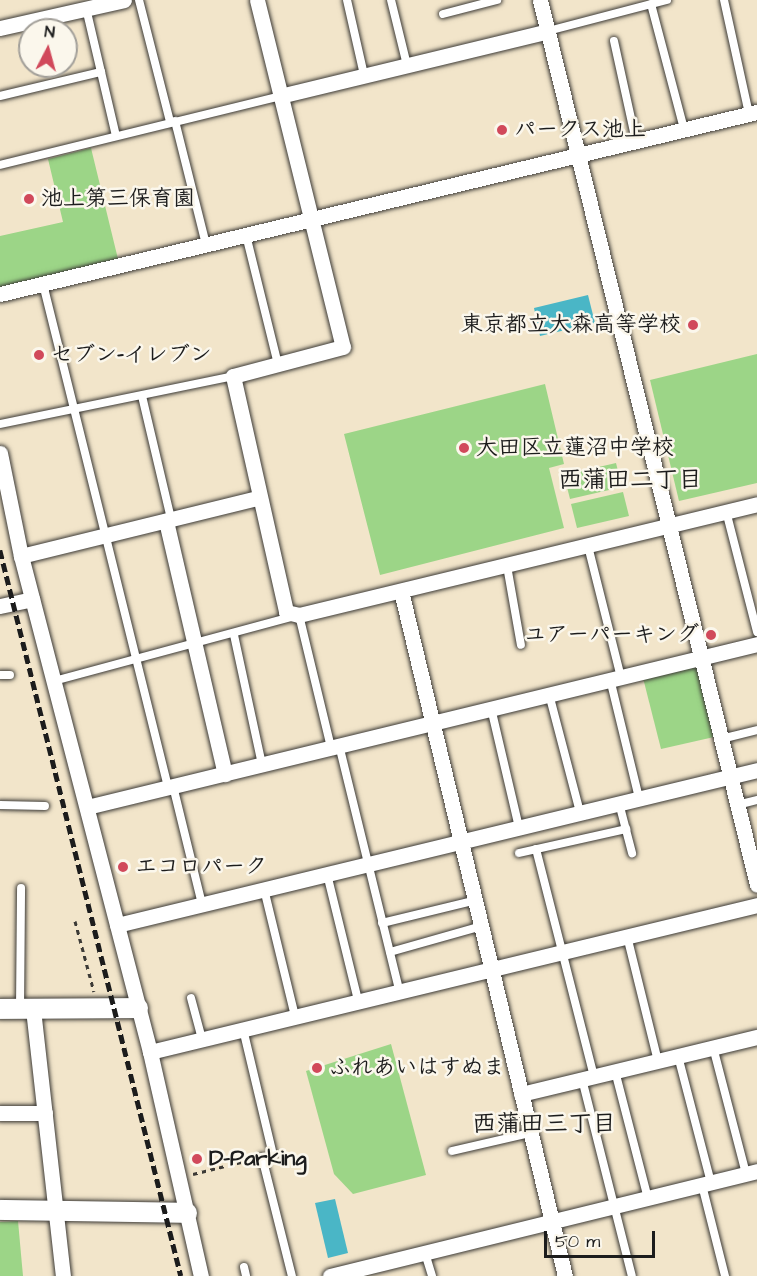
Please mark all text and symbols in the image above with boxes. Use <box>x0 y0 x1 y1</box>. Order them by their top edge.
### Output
north arrow <box>18 18 78 78</box>
text: N <box>44 21 56 44</box>
place label: パークス池上 <box>514 117 646 143</box>
marker: パークス池上 <box>495 123 509 137</box>
place label: 池上第三保育園 <box>41 186 195 212</box>
marker: 池上第三保育園 <box>22 192 36 206</box>
place label: 東京都立大森高等学校 <box>461 312 681 338</box>
marker: 東京都立大森高等学校 <box>686 318 700 332</box>
place label: セブン-イレブン <box>51 342 212 368</box>
marker: セブン-イレブン <box>32 348 46 362</box>
place label: 大田区立蓮沼中学校 <box>476 435 674 461</box>
marker: 大田区立蓮沼中学校 <box>457 441 471 455</box>
district label: 西蒲田二丁目 <box>558 467 702 495</box>
place label: ユアーパーキング <box>524 622 699 648</box>
marker: ユアーパーキング <box>704 628 718 642</box>
place label: エコロパーク <box>135 854 267 880</box>
marker: エコロパーク <box>116 860 130 874</box>
place label: ふれあいはすぬま <box>329 1055 505 1081</box>
marker: ふれあいはすぬま <box>310 1061 324 1075</box>
district label: 西蒲田三丁目 <box>472 1111 616 1139</box>
place label: D-Parking <box>209 1146 307 1172</box>
marker: D-Parking <box>190 1152 204 1166</box>
scale bar <box>547 1219 658 1257</box>
text: 50 m <box>555 1229 600 1254</box>

